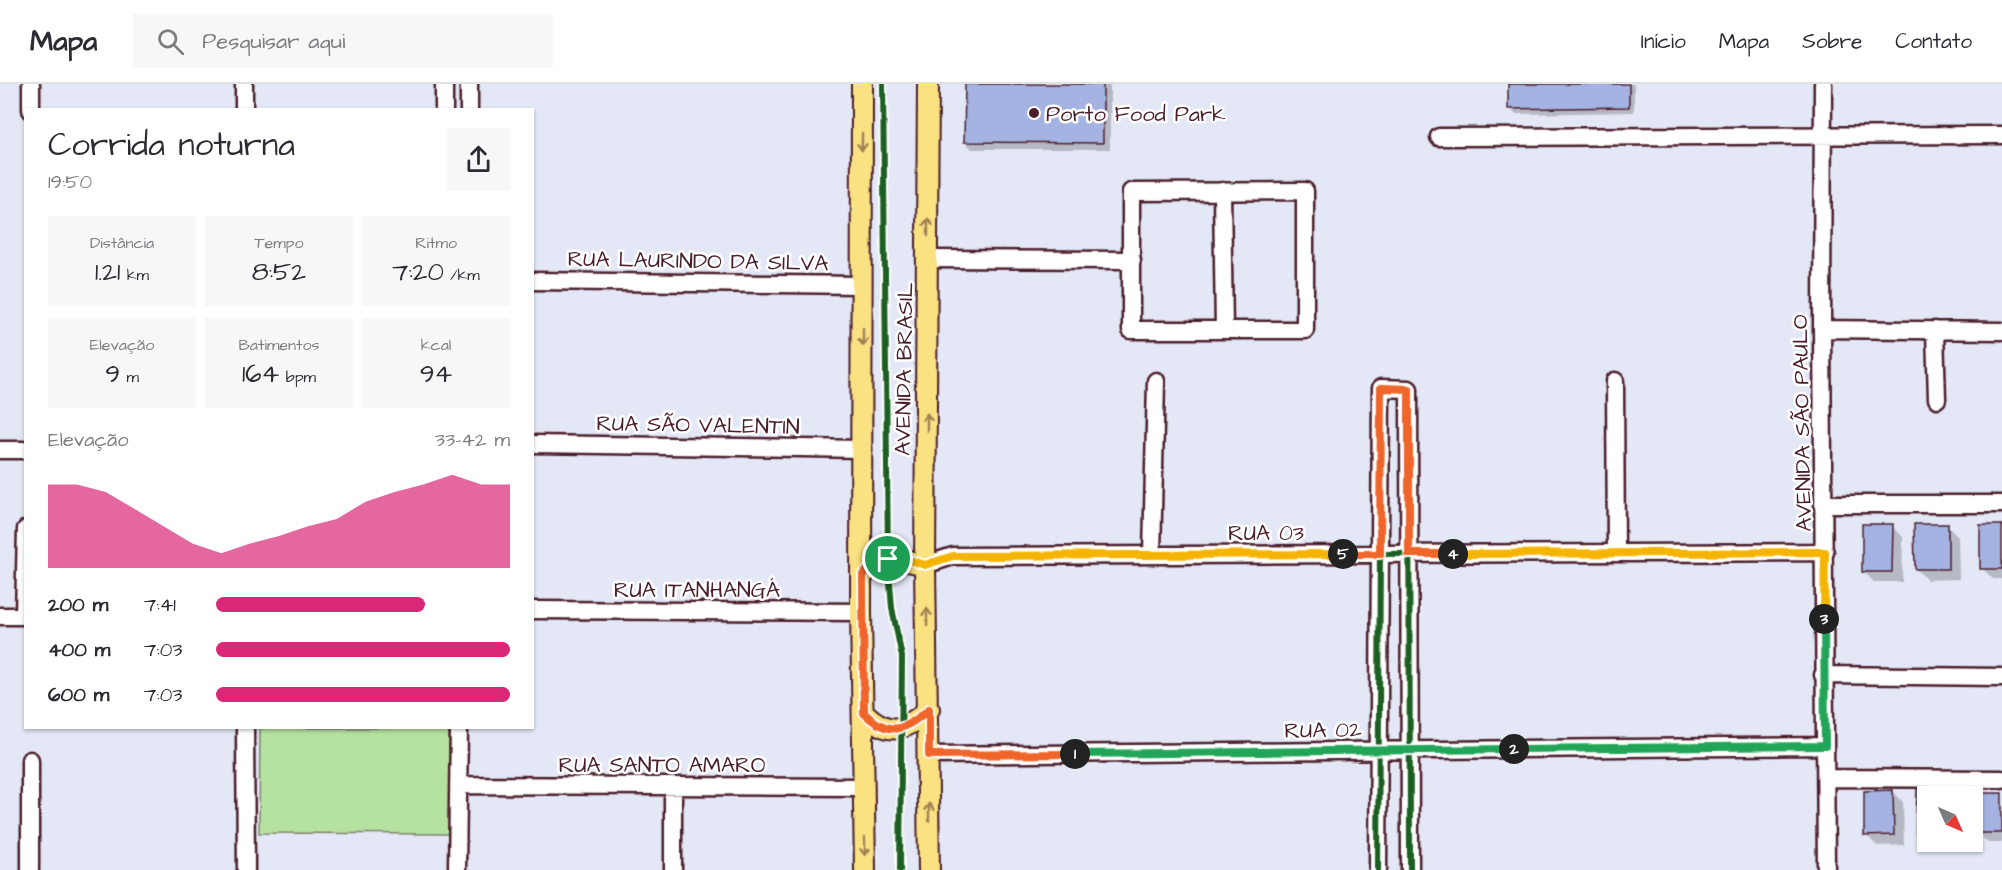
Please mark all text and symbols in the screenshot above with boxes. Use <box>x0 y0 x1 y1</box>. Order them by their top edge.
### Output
search box <box>133 14 553 68</box>
text: Mapa <box>30 22 97 61</box>
icon: search <box>154 25 187 58</box>
text: Pesquisar aqui <box>202 26 345 57</box>
text: Início <box>1641 27 1686 56</box>
text: Mapa <box>1719 27 1769 56</box>
text: Sobre <box>1802 27 1862 56</box>
text: Contato <box>1895 27 1972 56</box>
place label: Porto Food Park <box>1046 99 1226 130</box>
marker: Porto Food Park <box>1027 106 1041 120</box>
text: Corrida noturna <box>48 122 295 168</box>
button: share <box>447 128 510 191</box>
one-way arrow <box>856 132 868 152</box>
text: 19:50 <box>48 168 92 196</box>
one-way arrow <box>923 217 934 237</box>
text: Distância <box>90 232 154 254</box>
text: Tempo <box>255 232 303 254</box>
text: Ritmo <box>415 232 457 254</box>
street label: RUA LAURINDO DA SILVA <box>567 244 829 279</box>
text: 1.21 <box>95 254 120 290</box>
text: 8:52 <box>252 254 306 290</box>
text: 7:20 <box>392 254 444 290</box>
text: km <box>120 264 149 286</box>
text: /km <box>444 264 480 286</box>
street label: AVENIDA BRASIL <box>887 282 922 456</box>
street label: AVENIDA SÃO PAULO <box>1785 314 1820 532</box>
one-way arrow <box>857 327 869 347</box>
text: Elevação <box>90 334 154 356</box>
text: Batimentos <box>238 334 320 356</box>
text: kcal <box>421 334 451 356</box>
text: 9 <box>105 356 120 392</box>
text: 164 <box>242 356 279 392</box>
text: 94 <box>420 356 452 392</box>
text: m <box>120 366 139 388</box>
text: bpm <box>279 366 316 388</box>
street label: RUA SÃO VALENTIN <box>596 408 800 443</box>
one-way arrow <box>921 412 933 432</box>
text: Elevação <box>48 426 128 454</box>
text: 33–42 m <box>435 426 510 454</box>
street label: RUA 03 <box>1228 518 1304 549</box>
pin <box>862 533 913 584</box>
pin: 5 <box>1328 539 1358 569</box>
pin: 4 <box>1438 539 1468 569</box>
icon: arrive <box>871 542 904 575</box>
text: 5 <box>1337 543 1349 565</box>
text: 4 <box>1448 543 1458 565</box>
street label: RUA ITANHANGÁ <box>614 575 780 606</box>
text: 200 m <box>48 591 108 619</box>
text: 7:41 <box>144 591 176 619</box>
pin: 3 <box>1809 604 1839 634</box>
one-way arrow <box>921 607 933 627</box>
text: 3 <box>1820 608 1828 630</box>
text: 400 m <box>48 636 110 664</box>
text: 7:03 <box>144 636 182 664</box>
text: 600 m <box>48 681 109 709</box>
text: 7:03 <box>144 681 182 709</box>
street label: RUA 02 <box>1284 714 1362 747</box>
pin: 2 <box>1499 734 1529 764</box>
text: 2 <box>1509 738 1519 760</box>
pin: 1 <box>1060 739 1090 769</box>
text: 1 <box>1074 743 1076 765</box>
street label: RUA SANTO AMARO <box>558 750 766 781</box>
north arrow <box>1917 786 1983 852</box>
map controls <box>1917 786 1983 852</box>
one-way arrow <box>923 802 935 822</box>
one-way arrow <box>859 837 871 857</box>

